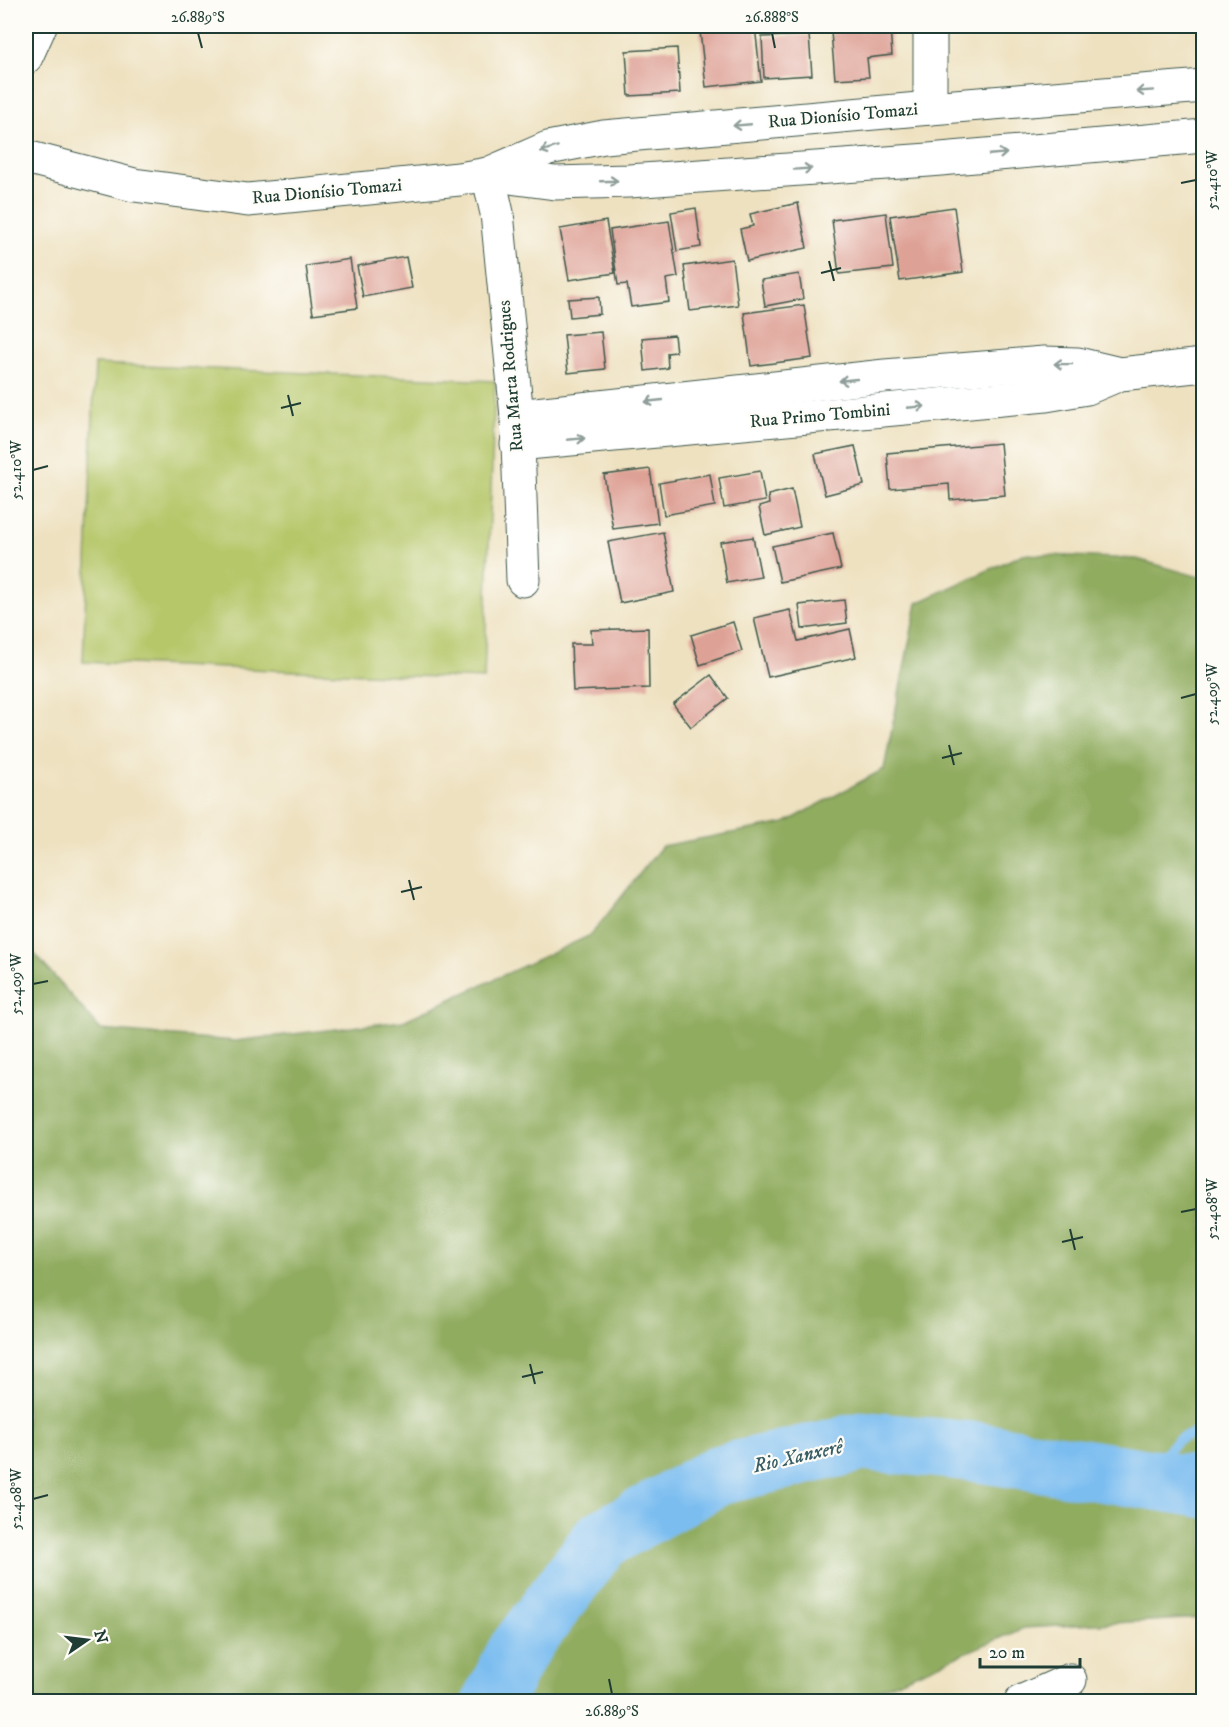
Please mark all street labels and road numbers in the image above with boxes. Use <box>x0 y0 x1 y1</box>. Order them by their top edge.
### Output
street label: Rua Dionísio Tomazi <box>767 98 919 134</box>
street label: Rua Dionísio Tomazi <box>251 174 403 210</box>
street label: Rua Marta Rodrigues <box>493 299 529 453</box>
street label: Rua Primo Tombini <box>749 399 891 433</box>

